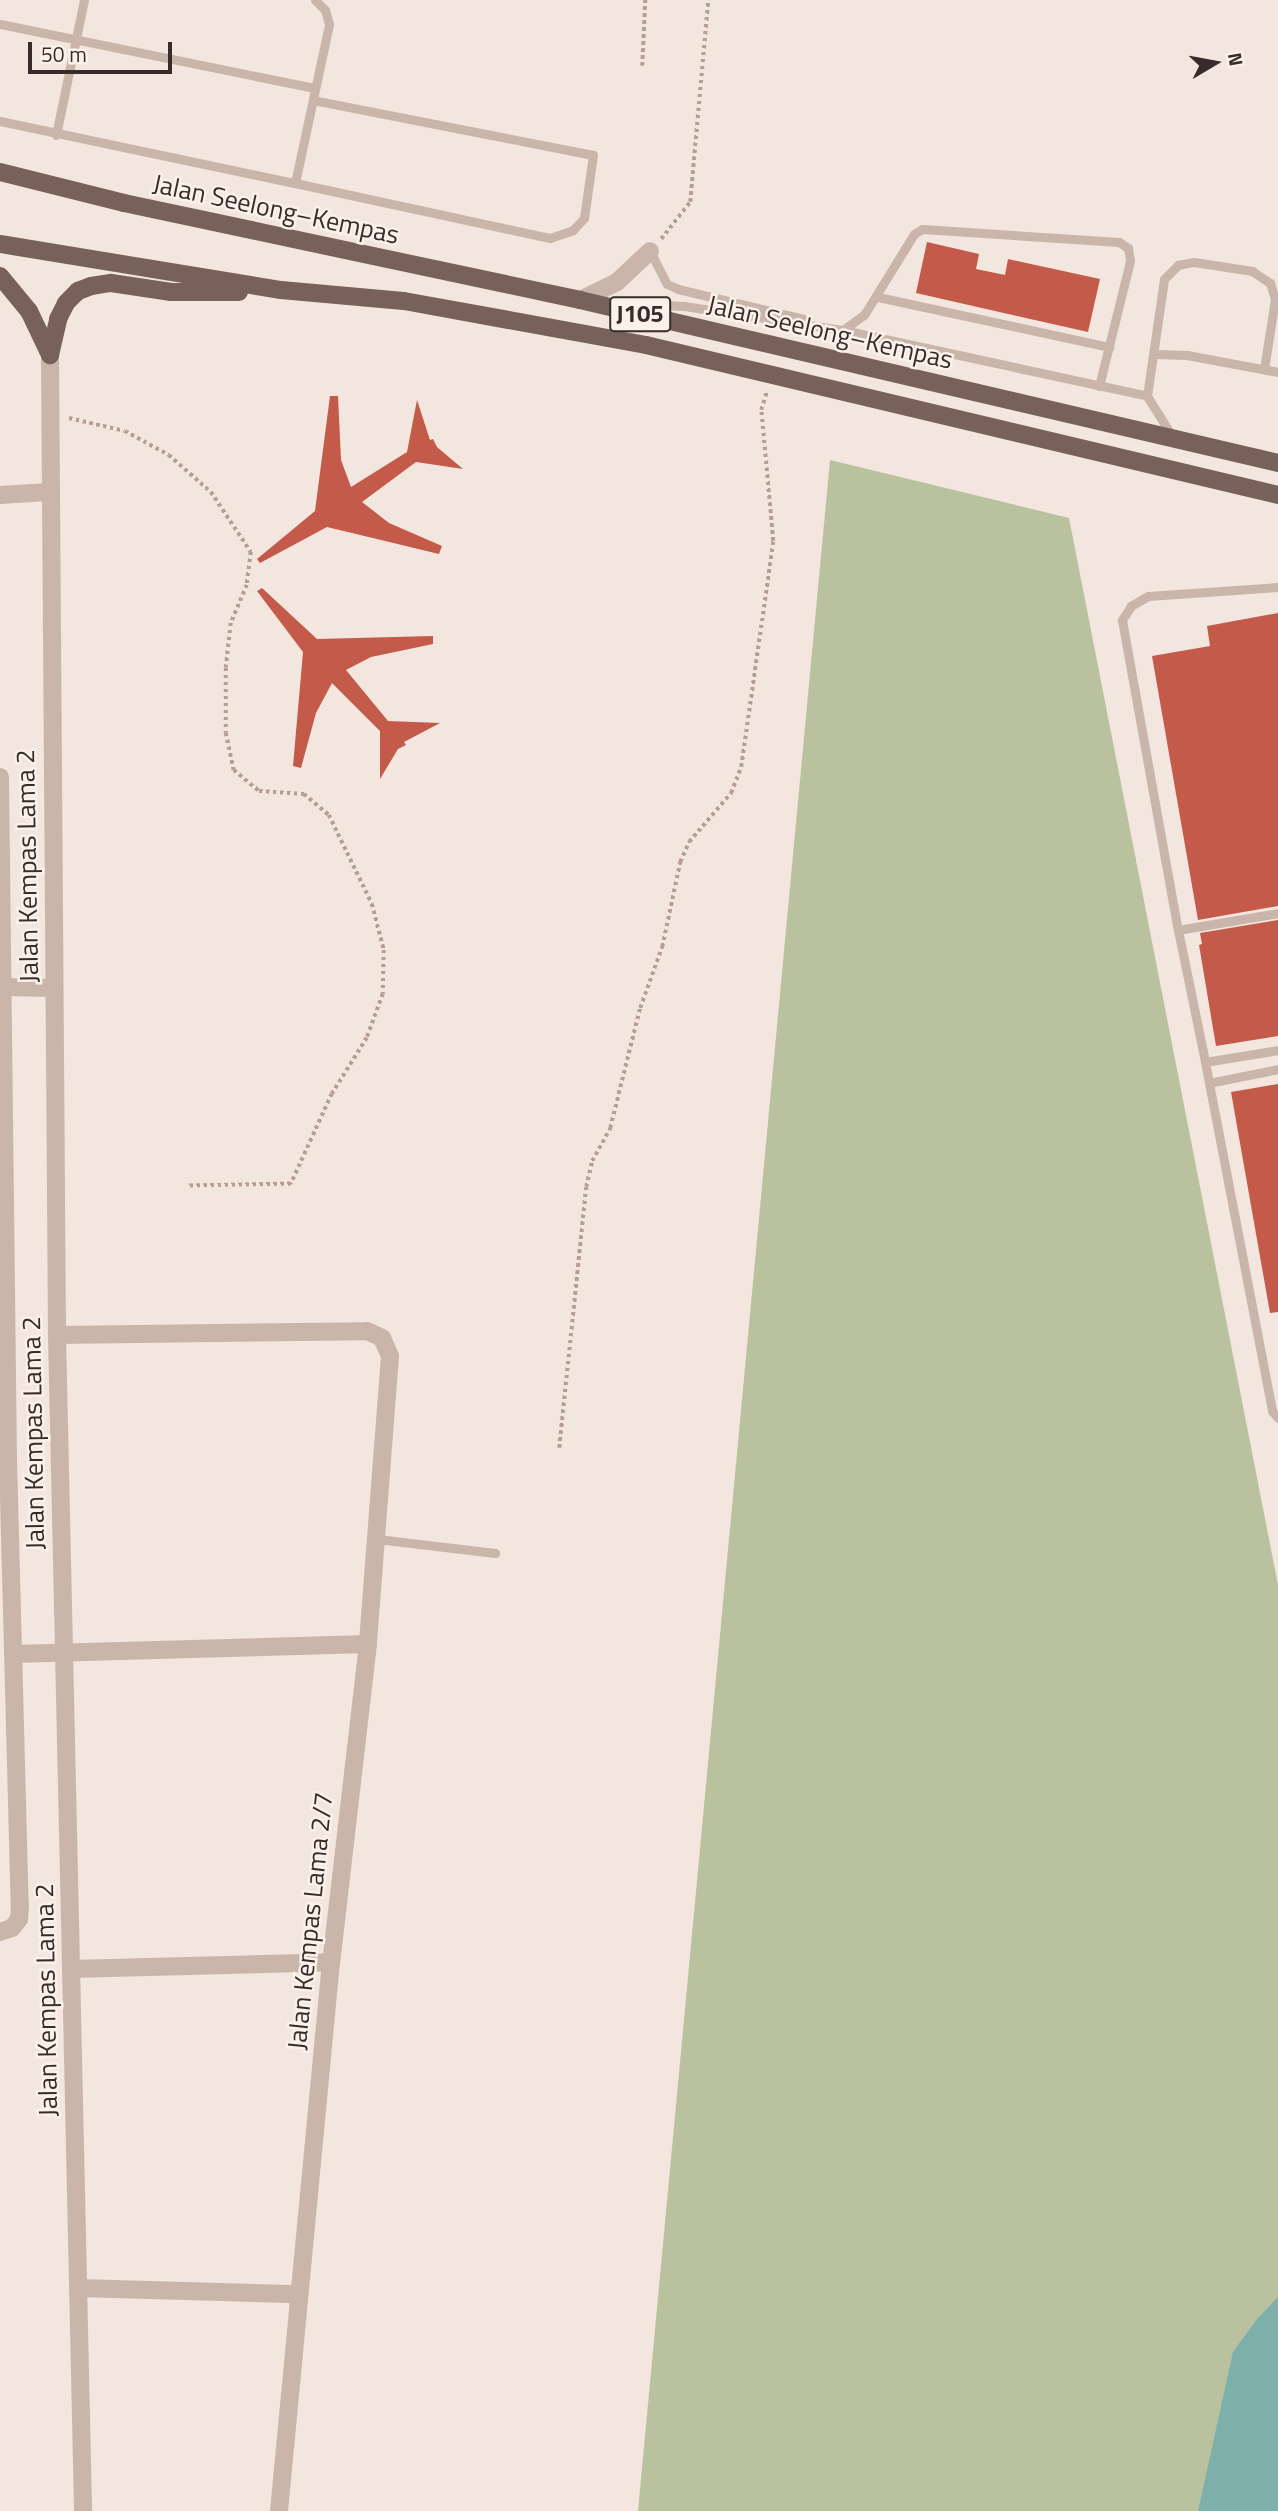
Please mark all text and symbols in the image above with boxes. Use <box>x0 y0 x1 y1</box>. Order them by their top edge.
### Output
scale bar <box>32 28 175 72</box>
north arrow <box>1180 28 1250 98</box>
text: 50 m <box>41 38 87 70</box>
text: N <box>1221 50 1252 68</box>
street label: Jalan Seelong–Kempas <box>150 168 402 250</box>
street label: Jalan Seelong–Kempas <box>704 289 956 375</box>
road number: J105 <box>608 293 672 334</box>
street label: Jalan Kempas Lama 2 <box>9 749 45 983</box>
street label: Jalan Kempas Lama 2 <box>15 1316 51 1550</box>
street label: Jalan Kempas Lama 2/7 <box>281 1791 339 2051</box>
street label: Jalan Kempas Lama 2 <box>28 1883 64 2117</box>

